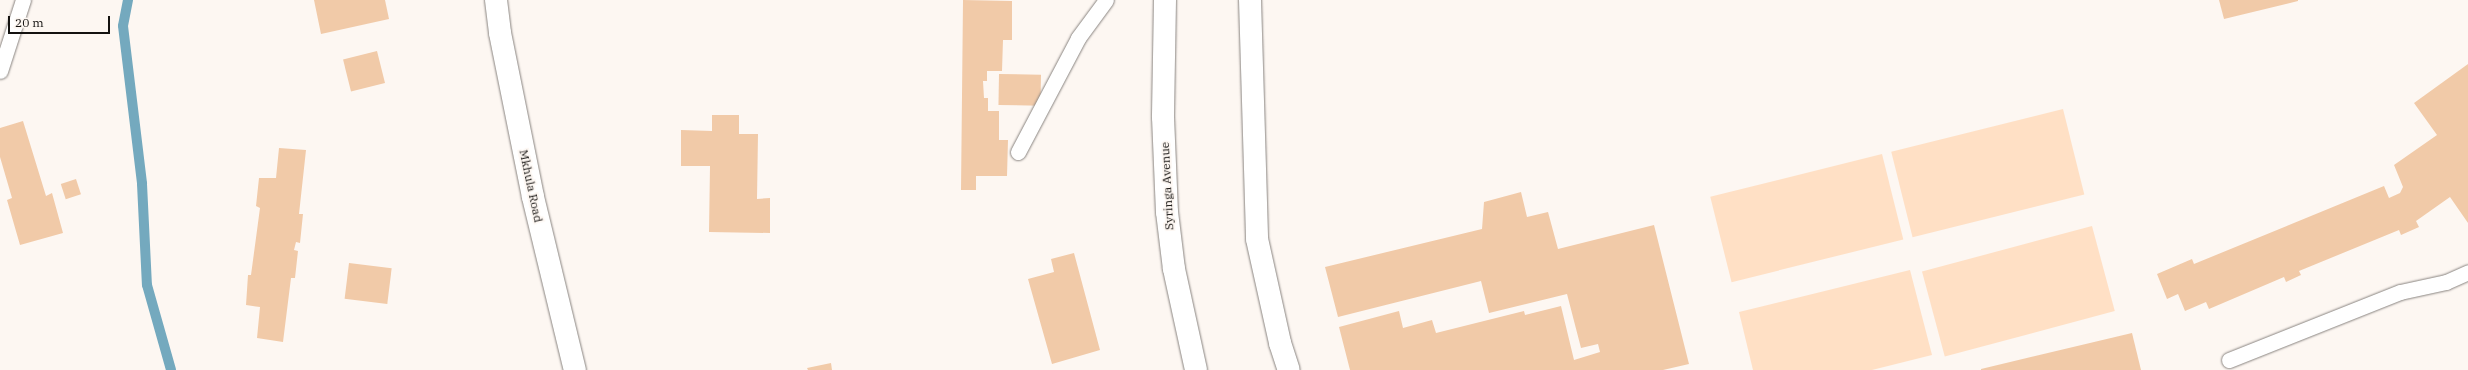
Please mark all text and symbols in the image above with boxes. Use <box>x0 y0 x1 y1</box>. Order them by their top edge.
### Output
scale bar <box>10 8 112 34</box>
text: 20 m <box>15 15 44 30</box>
street label: Syringa Avenue <box>1158 142 1176 230</box>
street label: Mkhula Road <box>516 148 546 224</box>

